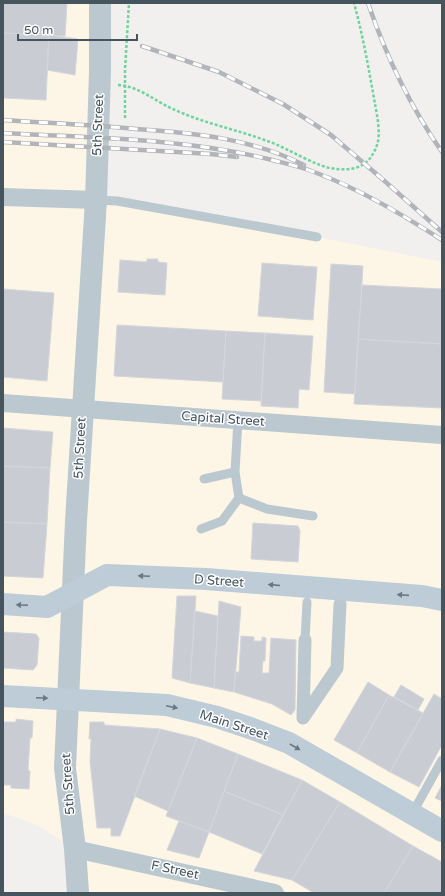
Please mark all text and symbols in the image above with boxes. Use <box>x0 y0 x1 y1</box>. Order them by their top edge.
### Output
scale bar <box>18 16 137 42</box>
text: 50 m <box>24 23 53 37</box>
street label: 5th Street <box>89 94 107 156</box>
street label: Capital Street <box>181 408 265 430</box>
street label: 5th Street <box>70 417 90 479</box>
street label: D Street <box>193 571 245 591</box>
one-way arrow <box>138 573 150 580</box>
one-way arrow <box>268 582 280 588</box>
one-way arrow <box>397 592 409 599</box>
one-way arrow <box>16 602 28 609</box>
one-way arrow <box>36 695 48 702</box>
one-way arrow <box>165 704 178 710</box>
street label: Main Street <box>197 706 271 744</box>
one-way arrow <box>289 743 301 750</box>
street label: 5th Street <box>58 753 78 815</box>
street label: F Street <box>150 857 200 883</box>

